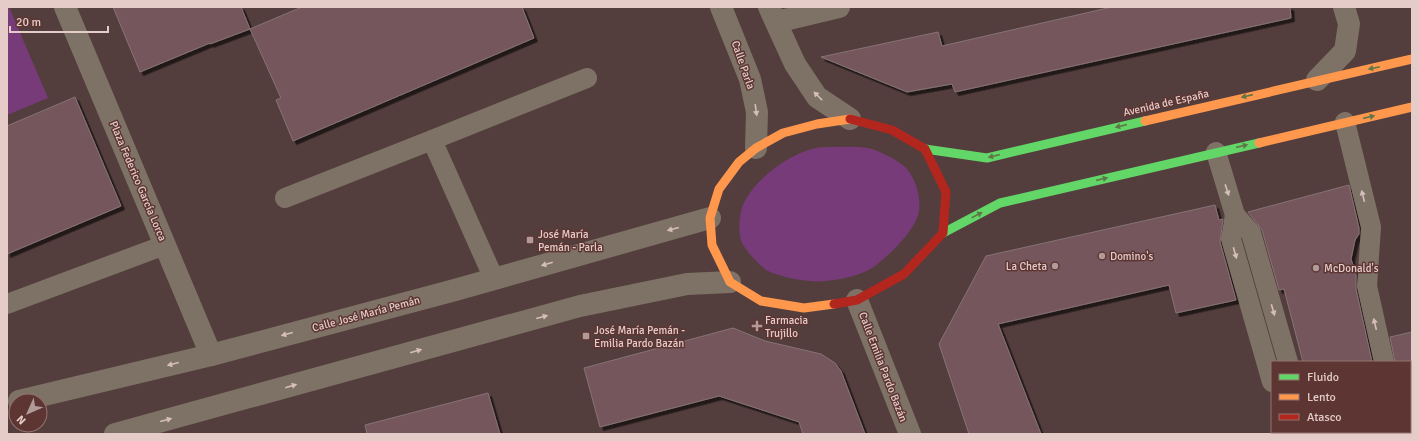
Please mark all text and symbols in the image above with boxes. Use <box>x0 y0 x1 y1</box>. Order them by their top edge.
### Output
scale bar <box>10 8 108 34</box>
text: 20 m <box>16 15 41 30</box>
street label: Calle Parla <box>729 39 758 92</box>
one-way arrow <box>1368 65 1380 71</box>
street label: Avenida de España <box>1122 87 1210 119</box>
one-way arrow <box>813 91 823 101</box>
one-way arrow <box>1241 93 1253 99</box>
one-way arrow <box>753 104 759 116</box>
one-way arrow <box>1362 113 1375 119</box>
street label: Plaza Federico García Lorca <box>107 119 169 243</box>
one-way arrow <box>1114 123 1126 129</box>
one-way arrow <box>1236 143 1248 149</box>
one-way arrow <box>988 153 1000 159</box>
one-way arrow <box>1096 176 1108 182</box>
one-way arrow <box>1224 184 1230 196</box>
one-way arrow <box>1360 190 1366 202</box>
one-way arrow <box>972 212 983 218</box>
one-way arrow <box>666 226 679 232</box>
place label: José María Pemán - Parla <box>538 228 603 254</box>
marker: José María Pemán - Parla <box>525 235 535 245</box>
one-way arrow <box>1233 246 1239 259</box>
place label: Domino's <box>1110 250 1154 263</box>
marker: Domino's <box>1097 251 1107 261</box>
place label: La Cheta <box>1006 260 1047 273</box>
one-way arrow <box>541 261 553 267</box>
marker: La Cheta <box>1050 261 1060 271</box>
place label: McDonald's <box>1324 262 1379 275</box>
marker: McDonald's <box>1311 263 1321 273</box>
street label: Calle José María Pemán <box>311 293 421 335</box>
one-way arrow <box>1270 304 1276 316</box>
street label: Calle Emilia Pardo Bazán <box>856 310 910 424</box>
one-way arrow <box>536 314 548 320</box>
place label: Farmacia Trujillo <box>765 314 809 340</box>
one-way arrow <box>1372 318 1378 330</box>
marker: Farmacia Trujillo <box>752 321 762 331</box>
place label: José María Pemán - Emilia Pardo Bazán <box>594 324 685 350</box>
marker: José María Pemán - Emilia Pardo Bazán <box>581 331 591 341</box>
one-way arrow <box>281 332 293 338</box>
one-way arrow <box>411 348 423 354</box>
one-way arrow <box>167 361 179 367</box>
legend <box>1271 361 1411 433</box>
text: Fluido <box>1307 370 1339 385</box>
one-way arrow <box>285 383 297 389</box>
text: Lento <box>1307 390 1336 405</box>
north arrow <box>8 393 48 433</box>
text: Atasco <box>1307 410 1342 425</box>
text: N <box>14 412 29 427</box>
one-way arrow <box>160 417 172 423</box>

